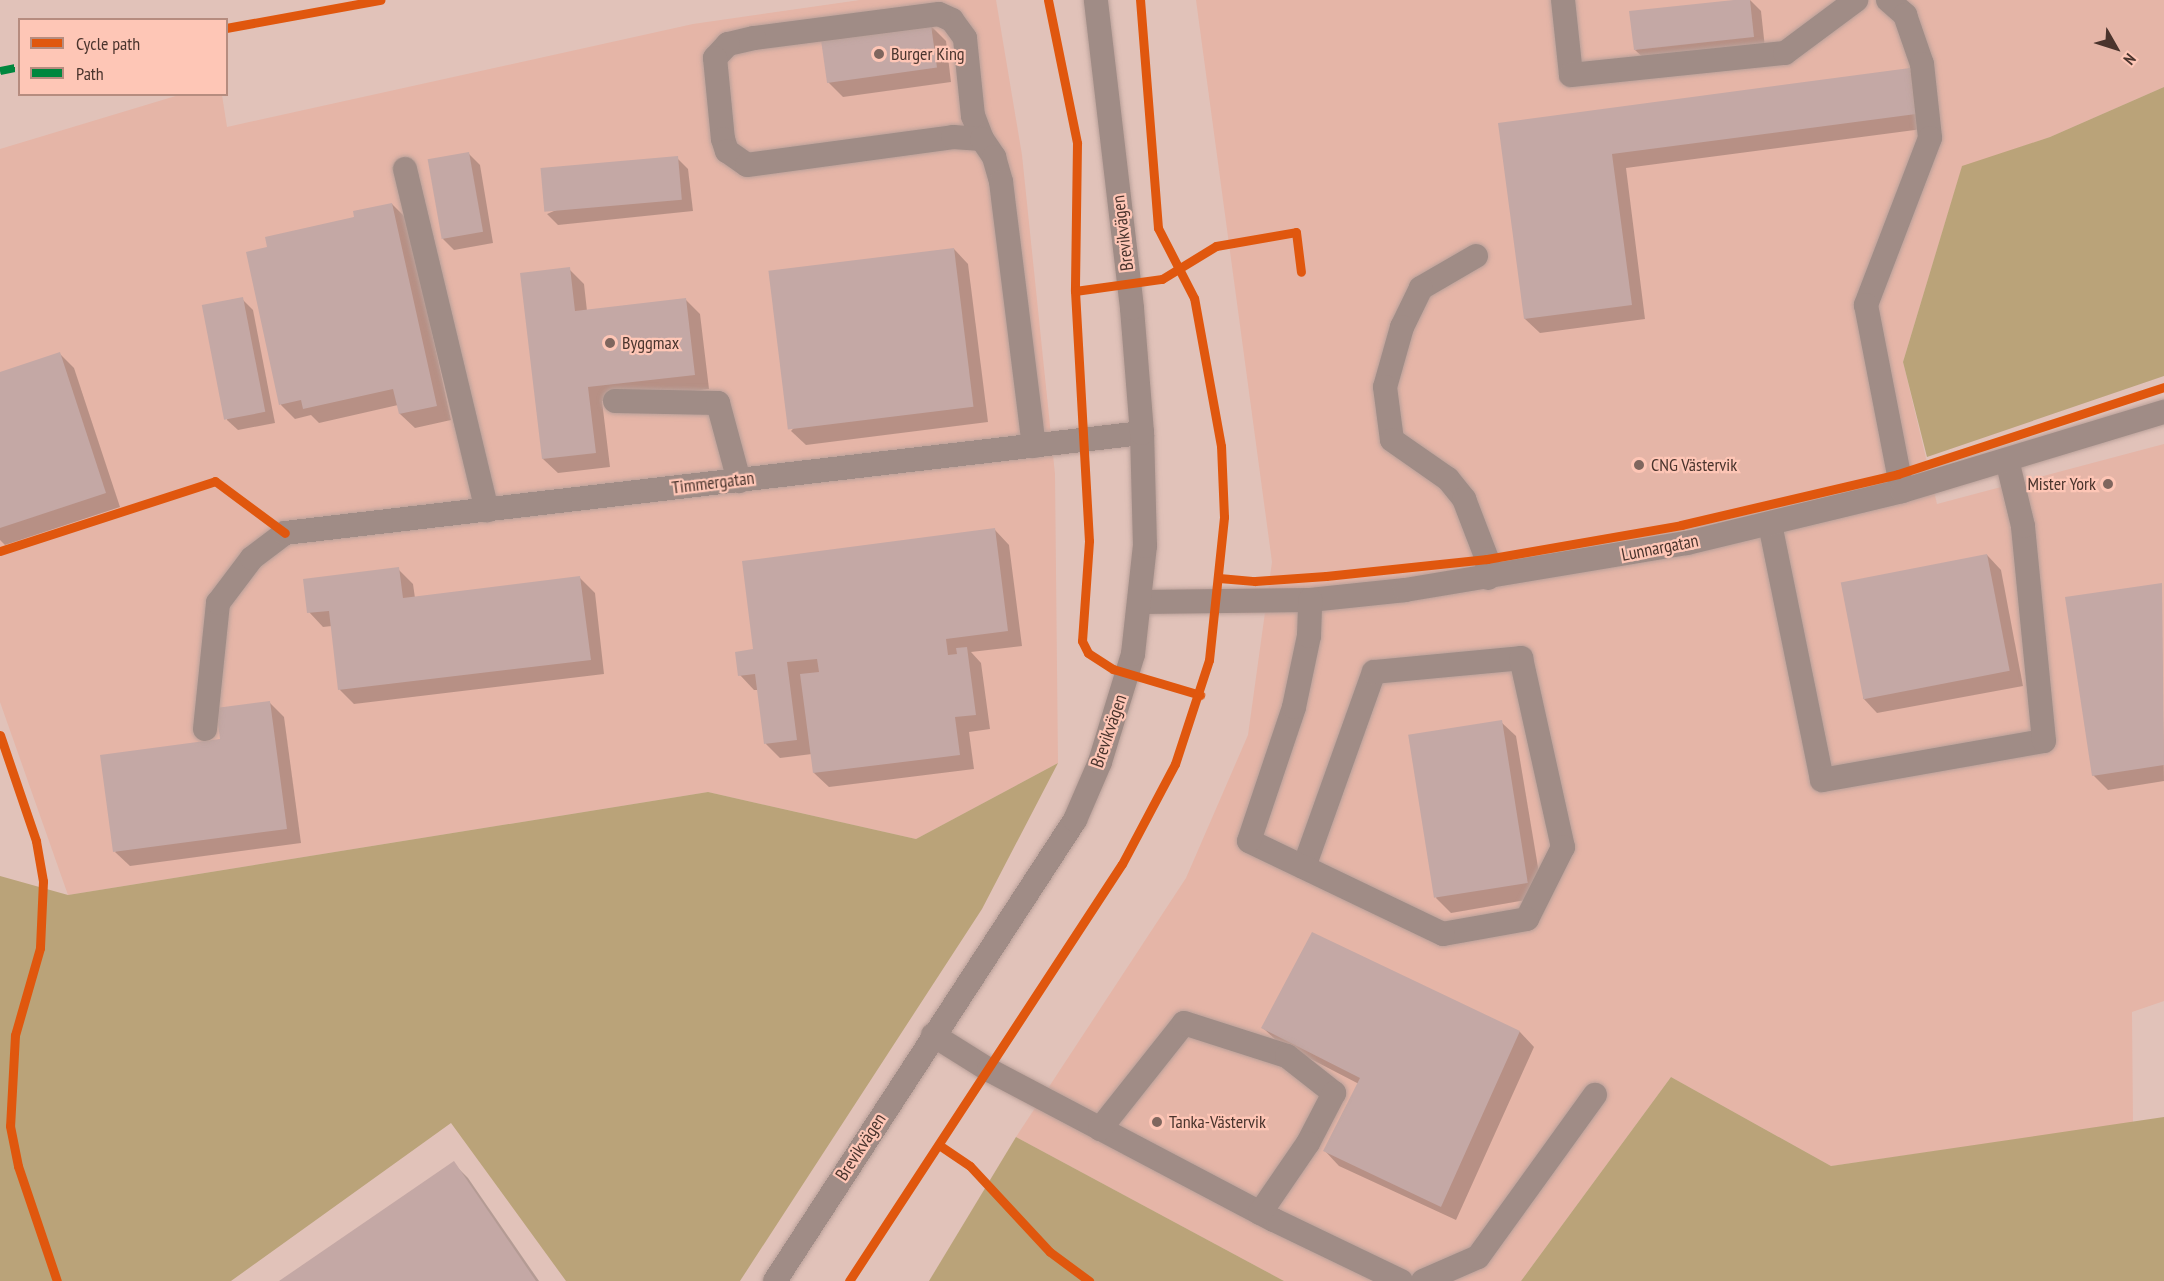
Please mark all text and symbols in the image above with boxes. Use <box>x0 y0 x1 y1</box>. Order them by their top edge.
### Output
legend <box>18 18 228 96</box>
north arrow <box>2086 18 2146 78</box>
text: Cycle path <box>76 32 140 55</box>
place label: Burger King <box>891 43 965 65</box>
marker: Burger King <box>872 47 886 61</box>
text: N <box>2120 50 2140 69</box>
text: Path <box>76 62 104 85</box>
street label: Brevikvägen <box>1108 194 1138 272</box>
place label: Byggmax <box>622 332 679 354</box>
marker: Byggmax <box>603 336 617 350</box>
place label: CNG Västervik <box>1651 454 1738 476</box>
marker: CNG Västervik <box>1632 458 1646 472</box>
street label: Timmergatan <box>671 467 755 499</box>
place label: Mister York <box>2027 473 2096 495</box>
marker: Mister York <box>2101 477 2115 491</box>
street label: Lunnargatan <box>1620 530 1700 566</box>
street label: Brevikvägen <box>1086 692 1132 770</box>
street label: Brevikvägen <box>831 1109 891 1185</box>
place label: Tanka-Västervik <box>1169 1111 1266 1133</box>
marker: Tanka-Västervik <box>1150 1115 1164 1129</box>

